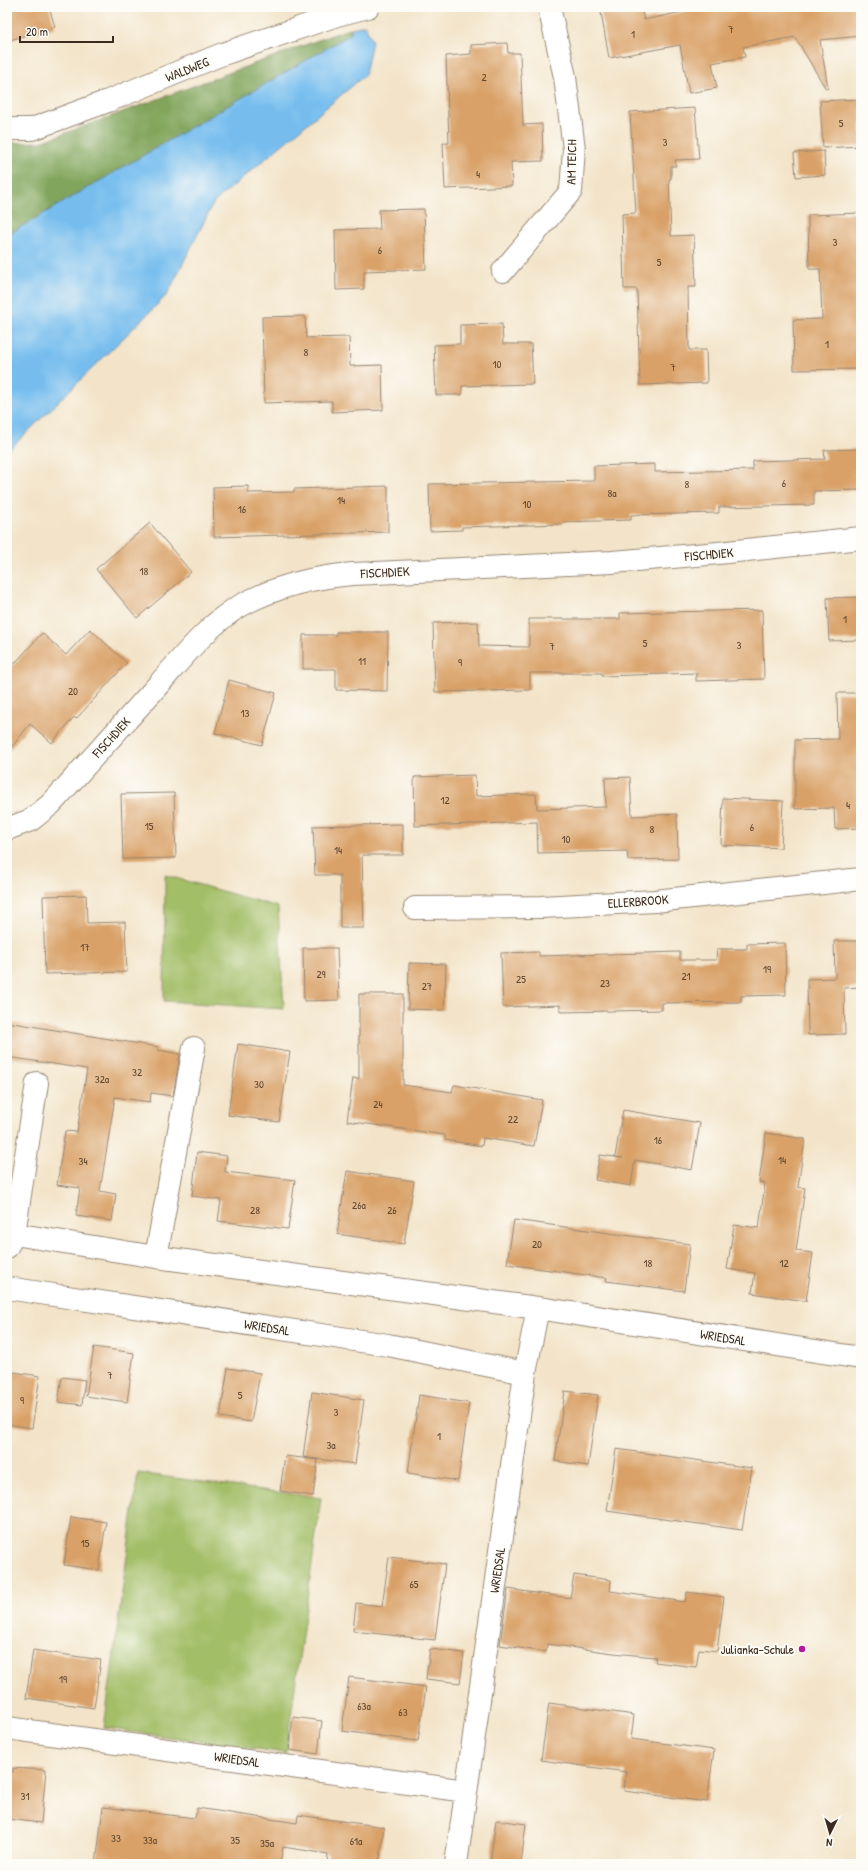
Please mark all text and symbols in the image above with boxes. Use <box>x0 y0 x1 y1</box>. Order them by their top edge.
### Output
scale bar <box>20 18 113 44</box>
house number: 7 <box>728 22 734 36</box>
text: 20 m <box>26 23 48 40</box>
house number: 1 <box>631 27 635 41</box>
street label: WALDWEG <box>163 52 212 86</box>
house number: 2 <box>481 70 487 84</box>
house number: 5 <box>839 116 844 130</box>
house number: 3 <box>663 135 668 149</box>
street label: AM TEICH <box>562 139 580 185</box>
house number: 4 <box>476 167 480 181</box>
house number: 3 <box>833 235 838 249</box>
house number: 6 <box>378 243 383 257</box>
house number: 5 <box>657 255 662 269</box>
house number: 1 <box>825 337 829 351</box>
house number: 8 <box>304 345 309 359</box>
house number: 10 <box>493 357 502 371</box>
house number: 7 <box>670 360 676 374</box>
house number: 6 <box>782 476 787 490</box>
house number: 8 <box>685 477 690 491</box>
house number: 8a <box>607 486 617 500</box>
house number: 14 <box>337 493 345 507</box>
house number: 10 <box>523 497 532 511</box>
house number: 16 <box>238 502 247 516</box>
street label: FISCHDIEK <box>683 543 734 565</box>
street label: FISCHDIEK <box>359 562 410 582</box>
house number: 18 <box>140 564 149 578</box>
house number: 1 <box>843 612 847 626</box>
house number: 5 <box>643 636 648 650</box>
house number: 3 <box>737 638 742 652</box>
house number: 7 <box>549 639 555 653</box>
house number: 11 <box>358 654 366 668</box>
house number: 9 <box>458 655 462 669</box>
house number: 20 <box>68 684 78 698</box>
house number: 13 <box>241 706 250 720</box>
street label: FISCHDIEK <box>87 713 134 762</box>
house number: 12 <box>440 793 450 807</box>
house number: 4 <box>846 798 850 812</box>
house number: 15 <box>145 819 154 833</box>
house number: 6 <box>750 820 755 834</box>
house number: 8 <box>650 822 655 836</box>
house number: 10 <box>562 832 571 846</box>
house number: 14 <box>334 843 342 857</box>
street label: ELLERBROOK <box>607 890 669 912</box>
house number: 17 <box>80 940 90 954</box>
house number: 19 <box>763 962 771 976</box>
house number: 29 <box>316 967 326 981</box>
house number: 21 <box>681 969 691 983</box>
house number: 25 <box>516 972 526 986</box>
house number: 23 <box>600 976 610 990</box>
house number: 27 <box>422 979 432 993</box>
house number: 32 <box>132 1065 142 1079</box>
house number: 32a <box>95 1072 110 1086</box>
house number: 30 <box>254 1077 264 1091</box>
house number: 24 <box>373 1097 383 1111</box>
house number: 22 <box>508 1112 518 1126</box>
house number: 16 <box>654 1133 663 1147</box>
house number: 14 <box>778 1153 786 1167</box>
house number: 34 <box>78 1154 88 1168</box>
house number: 26a <box>352 1198 367 1212</box>
house number: 28 <box>250 1203 260 1217</box>
house number: 26 <box>387 1203 397 1217</box>
house number: 20 <box>532 1237 542 1251</box>
house number: 18 <box>644 1256 653 1270</box>
house number: 12 <box>779 1256 789 1270</box>
street label: WRIEDSAL <box>243 1315 291 1340</box>
street label: WRIEDSAL <box>699 1325 747 1350</box>
house number: 7 <box>107 1368 113 1382</box>
house number: 5 <box>238 1388 243 1402</box>
house number: 9 <box>20 1393 24 1407</box>
house number: 3 <box>334 1405 339 1419</box>
house number: 1 <box>437 1429 441 1443</box>
house number: 3a <box>326 1438 336 1452</box>
house number: 15 <box>81 1536 90 1550</box>
street label: WRIEDSAL <box>485 1546 509 1594</box>
house number: 65 <box>409 1577 419 1591</box>
place label: Julianka-Schule <box>721 1640 794 1658</box>
marker: Julianka-Schule <box>797 1644 807 1654</box>
house number: 19 <box>59 1672 67 1686</box>
house number: 63a <box>357 1699 371 1713</box>
house number: 63 <box>398 1705 408 1719</box>
street label: WRIEDSAL <box>213 1747 261 1771</box>
house number: 31 <box>21 1789 29 1803</box>
north arrow <box>810 1813 850 1853</box>
house number: 33 <box>111 1831 121 1845</box>
house number: 33a <box>143 1833 158 1847</box>
house number: 35 <box>230 1833 240 1847</box>
house number: 61a <box>350 1834 363 1848</box>
house number: 35a <box>260 1836 275 1850</box>
text: N <box>825 1836 833 1850</box>

